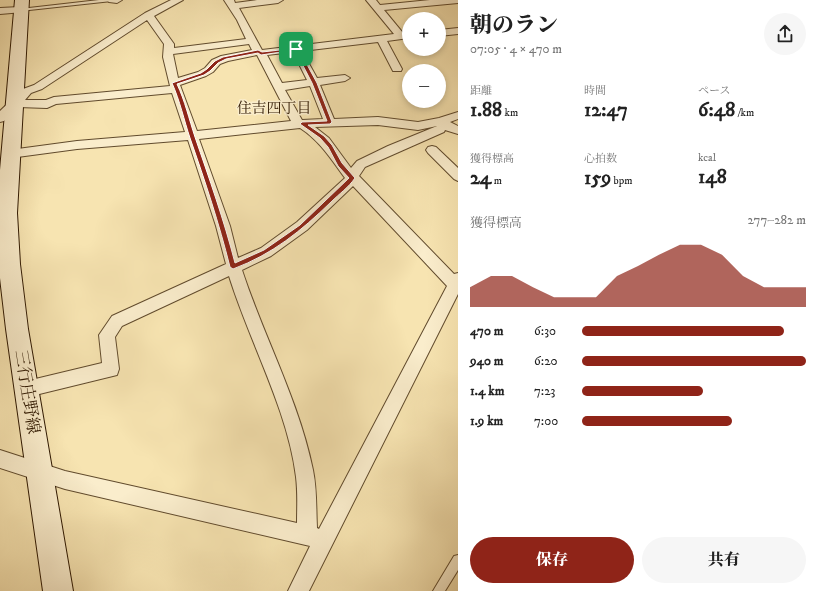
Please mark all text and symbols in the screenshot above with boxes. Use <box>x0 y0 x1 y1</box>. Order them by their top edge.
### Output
map controls <box>402 12 446 108</box>
button: + <box>402 12 446 56</box>
text: 朝のラン <box>470 12 558 39</box>
button: share <box>764 13 806 55</box>
pin <box>279 32 313 66</box>
icon: arrive <box>285 38 307 60</box>
text: 07:05 · 4 × 470 m <box>470 41 562 57</box>
button: − <box>402 64 446 108</box>
text: 距離 <box>470 84 492 98</box>
text: 時間 <box>584 84 606 98</box>
text: ペース <box>698 84 730 98</box>
text: 1.88 <box>470 98 502 123</box>
text: 12:47 <box>584 98 628 123</box>
text: 6:48 <box>698 98 735 123</box>
district label: 住吉四丁目 <box>236 99 312 118</box>
text: km <box>502 106 518 120</box>
text: /km <box>735 106 754 120</box>
text: kcal <box>698 151 716 165</box>
text: 獲得標高 <box>470 152 514 166</box>
text: 心拍数 <box>584 152 617 166</box>
text: 148 <box>698 165 727 190</box>
text: 24 <box>470 166 491 191</box>
text: 159 <box>584 166 611 191</box>
text: m <box>491 174 502 188</box>
text: bpm <box>611 174 632 188</box>
text: 277–282 m <box>748 212 806 228</box>
text: 獲得標高 <box>470 215 522 231</box>
text: 470 m <box>470 323 503 339</box>
text: 6:30 <box>534 323 556 339</box>
street label: 三行庄野線 <box>9 348 45 436</box>
text: 940 m <box>470 353 504 369</box>
text: 6:20 <box>534 353 558 369</box>
text: 1.4 km <box>470 383 504 399</box>
text: 7:23 <box>534 383 555 399</box>
text: 1.9 km <box>470 413 503 429</box>
text: 7:00 <box>534 413 558 429</box>
button: 保存 <box>470 537 634 583</box>
button: 共有 <box>642 537 806 583</box>

